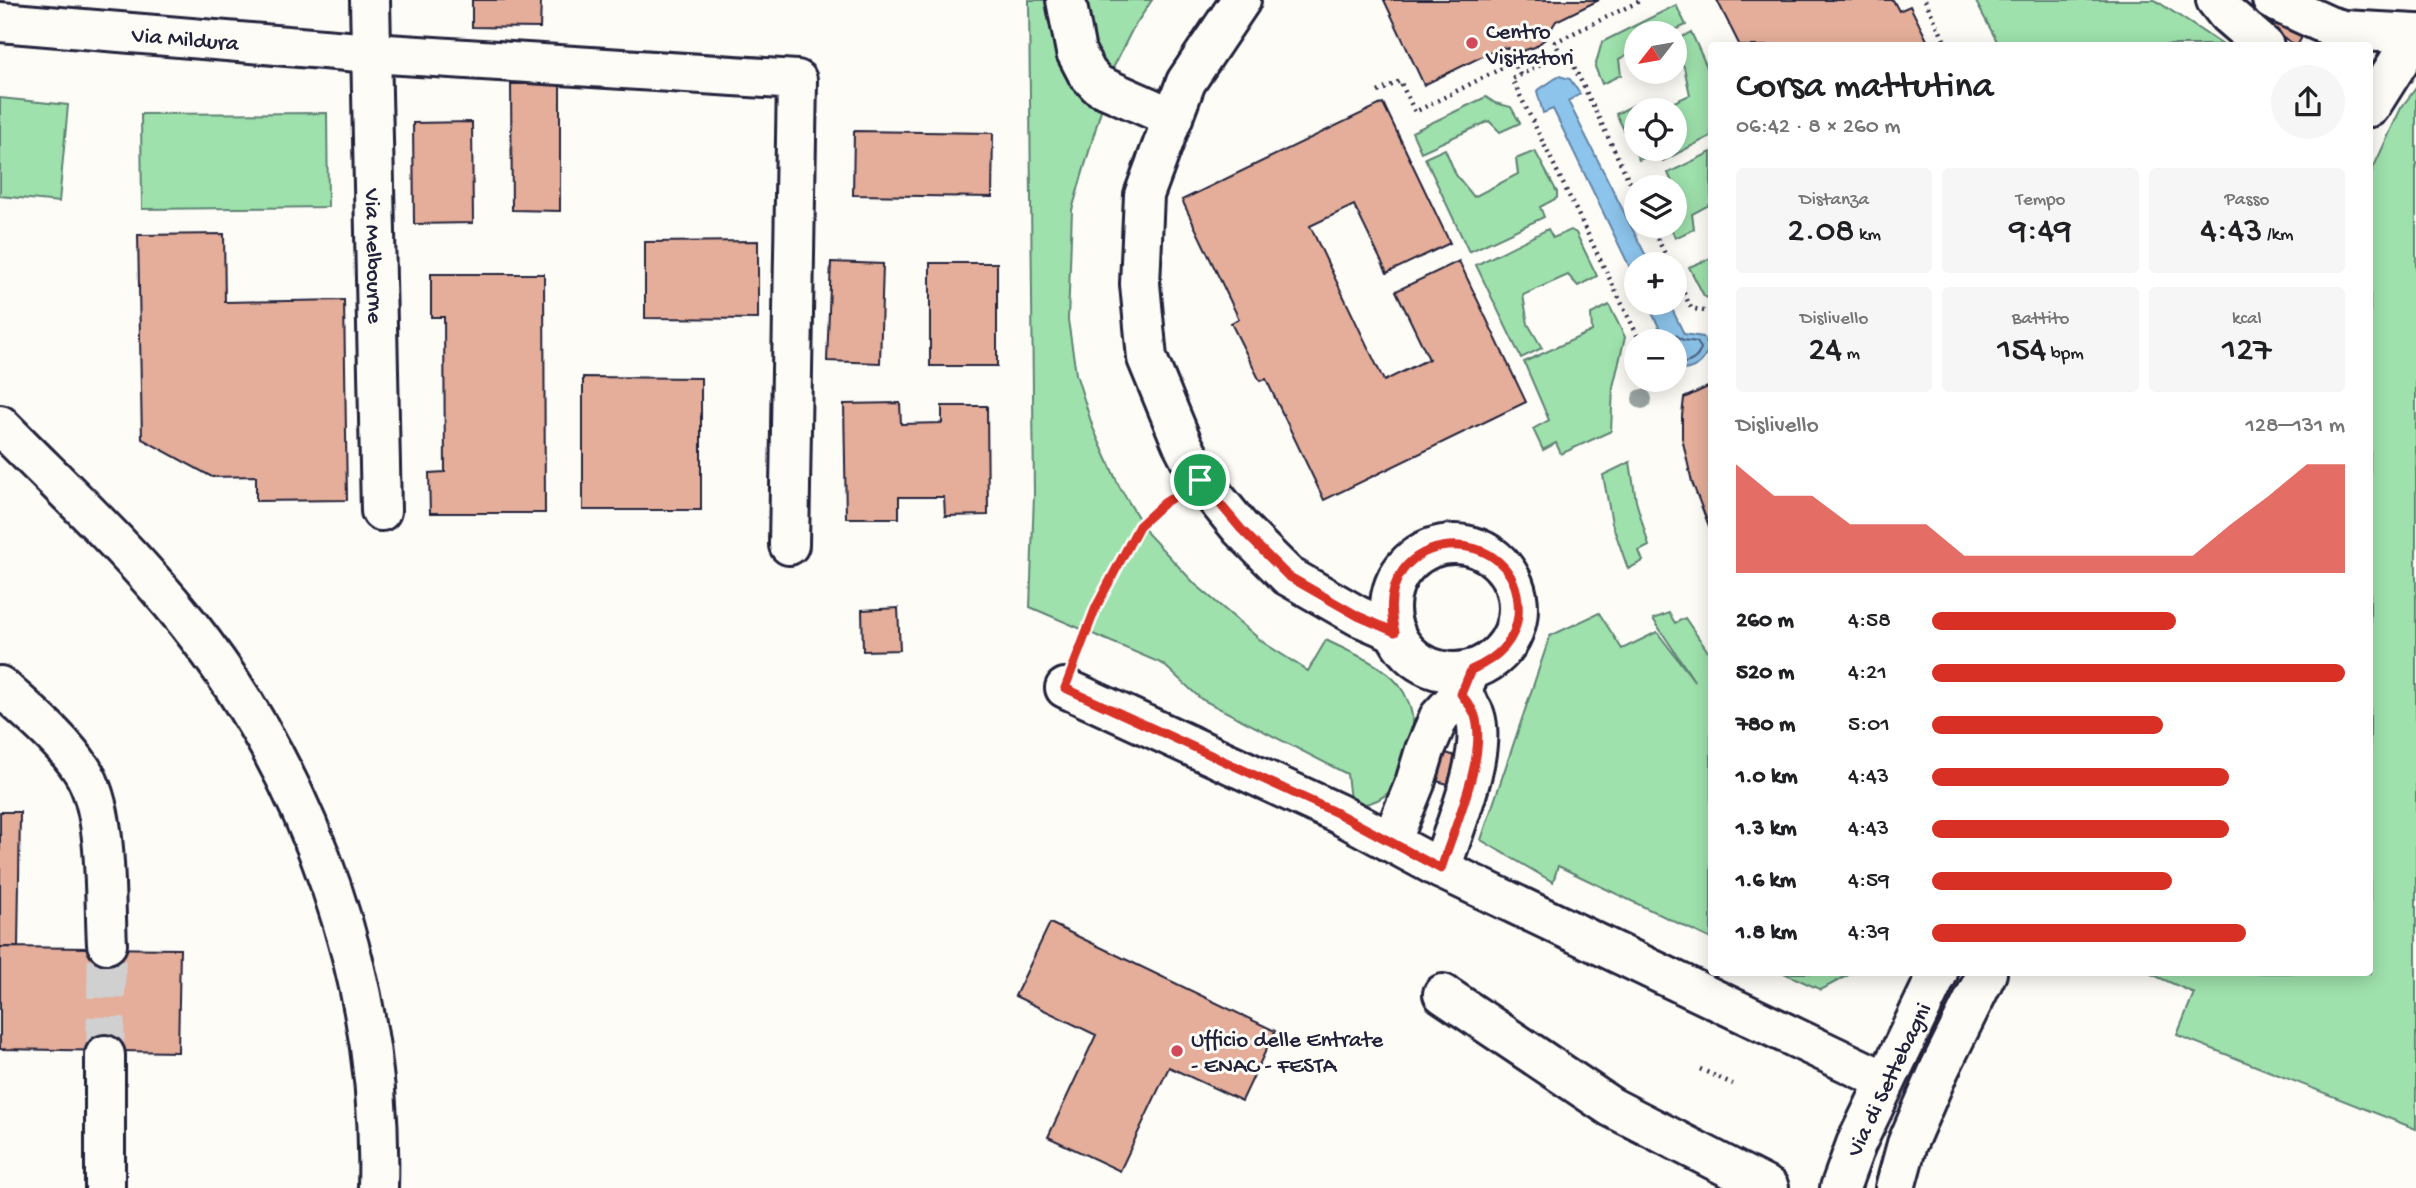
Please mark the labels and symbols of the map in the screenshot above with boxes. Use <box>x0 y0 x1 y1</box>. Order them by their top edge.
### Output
place label: Centro Visitatori <box>1485 20 1574 73</box>
north arrow <box>1624 21 1687 84</box>
street label: Via Mildura <box>129 23 241 59</box>
marker: Centro Visitatori <box>1464 35 1480 51</box>
street label: Via Melbourne <box>357 187 387 325</box>
pin <box>1170 450 1230 510</box>
street label: Via di Settebagni <box>1842 999 1939 1161</box>
place label: Ufficio delle Entrate - ENAC - FESTA <box>1191 1028 1384 1081</box>
marker: Ufficio delle Entrate - ENAC - FESTA <box>1169 1043 1185 1059</box>

